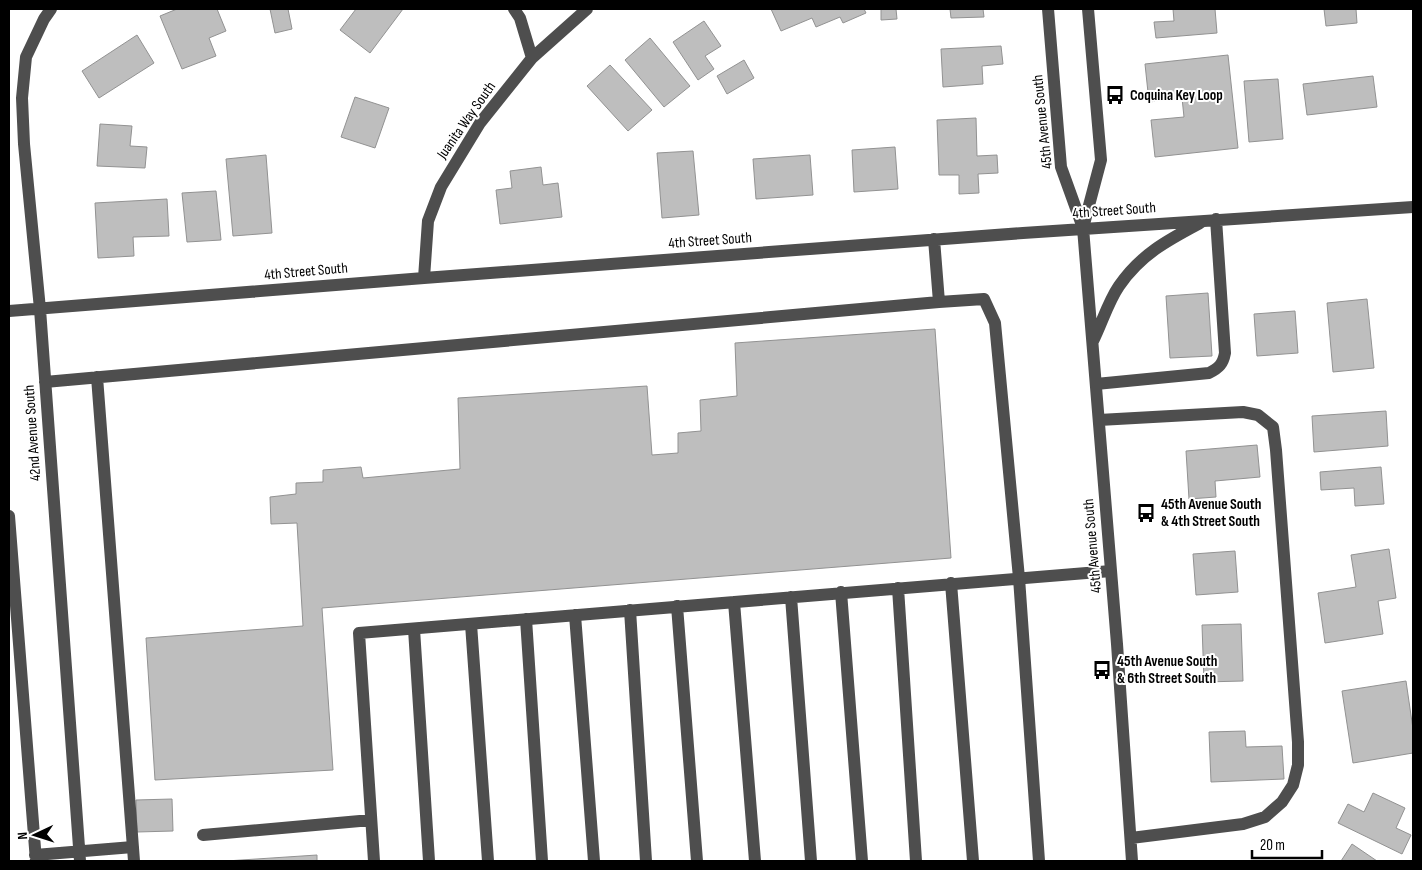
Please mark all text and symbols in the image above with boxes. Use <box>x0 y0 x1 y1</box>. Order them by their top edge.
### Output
street label: 45th Avenue South <box>1028 74 1057 170</box>
street label: Juanita Way South <box>432 78 500 163</box>
bus stop icon: Coquina Key Loop <box>1104 84 1126 106</box>
place label: Coquina Key Loop <box>1130 86 1223 105</box>
street label: 4th Street South <box>1072 198 1156 223</box>
street label: 4th Street South <box>668 228 752 253</box>
street label: 4th Street South <box>264 258 349 285</box>
street label: 42nd Avenue South <box>20 384 45 482</box>
place label: 45th Avenue South & 4th Street South <box>1161 495 1261 531</box>
street label: 45th Avenue South <box>1079 498 1106 594</box>
bus stop icon: 45th Avenue South & 4th Street South <box>1135 502 1157 524</box>
place label: 45th Avenue South & 6th Street South <box>1117 652 1217 688</box>
bus stop icon: 45th Avenue South & 6th Street South <box>1091 659 1113 681</box>
north arrow <box>10 810 60 860</box>
scale bar <box>1252 828 1322 860</box>
text: N <box>14 832 31 840</box>
text: 20 m <box>1260 836 1285 855</box>

